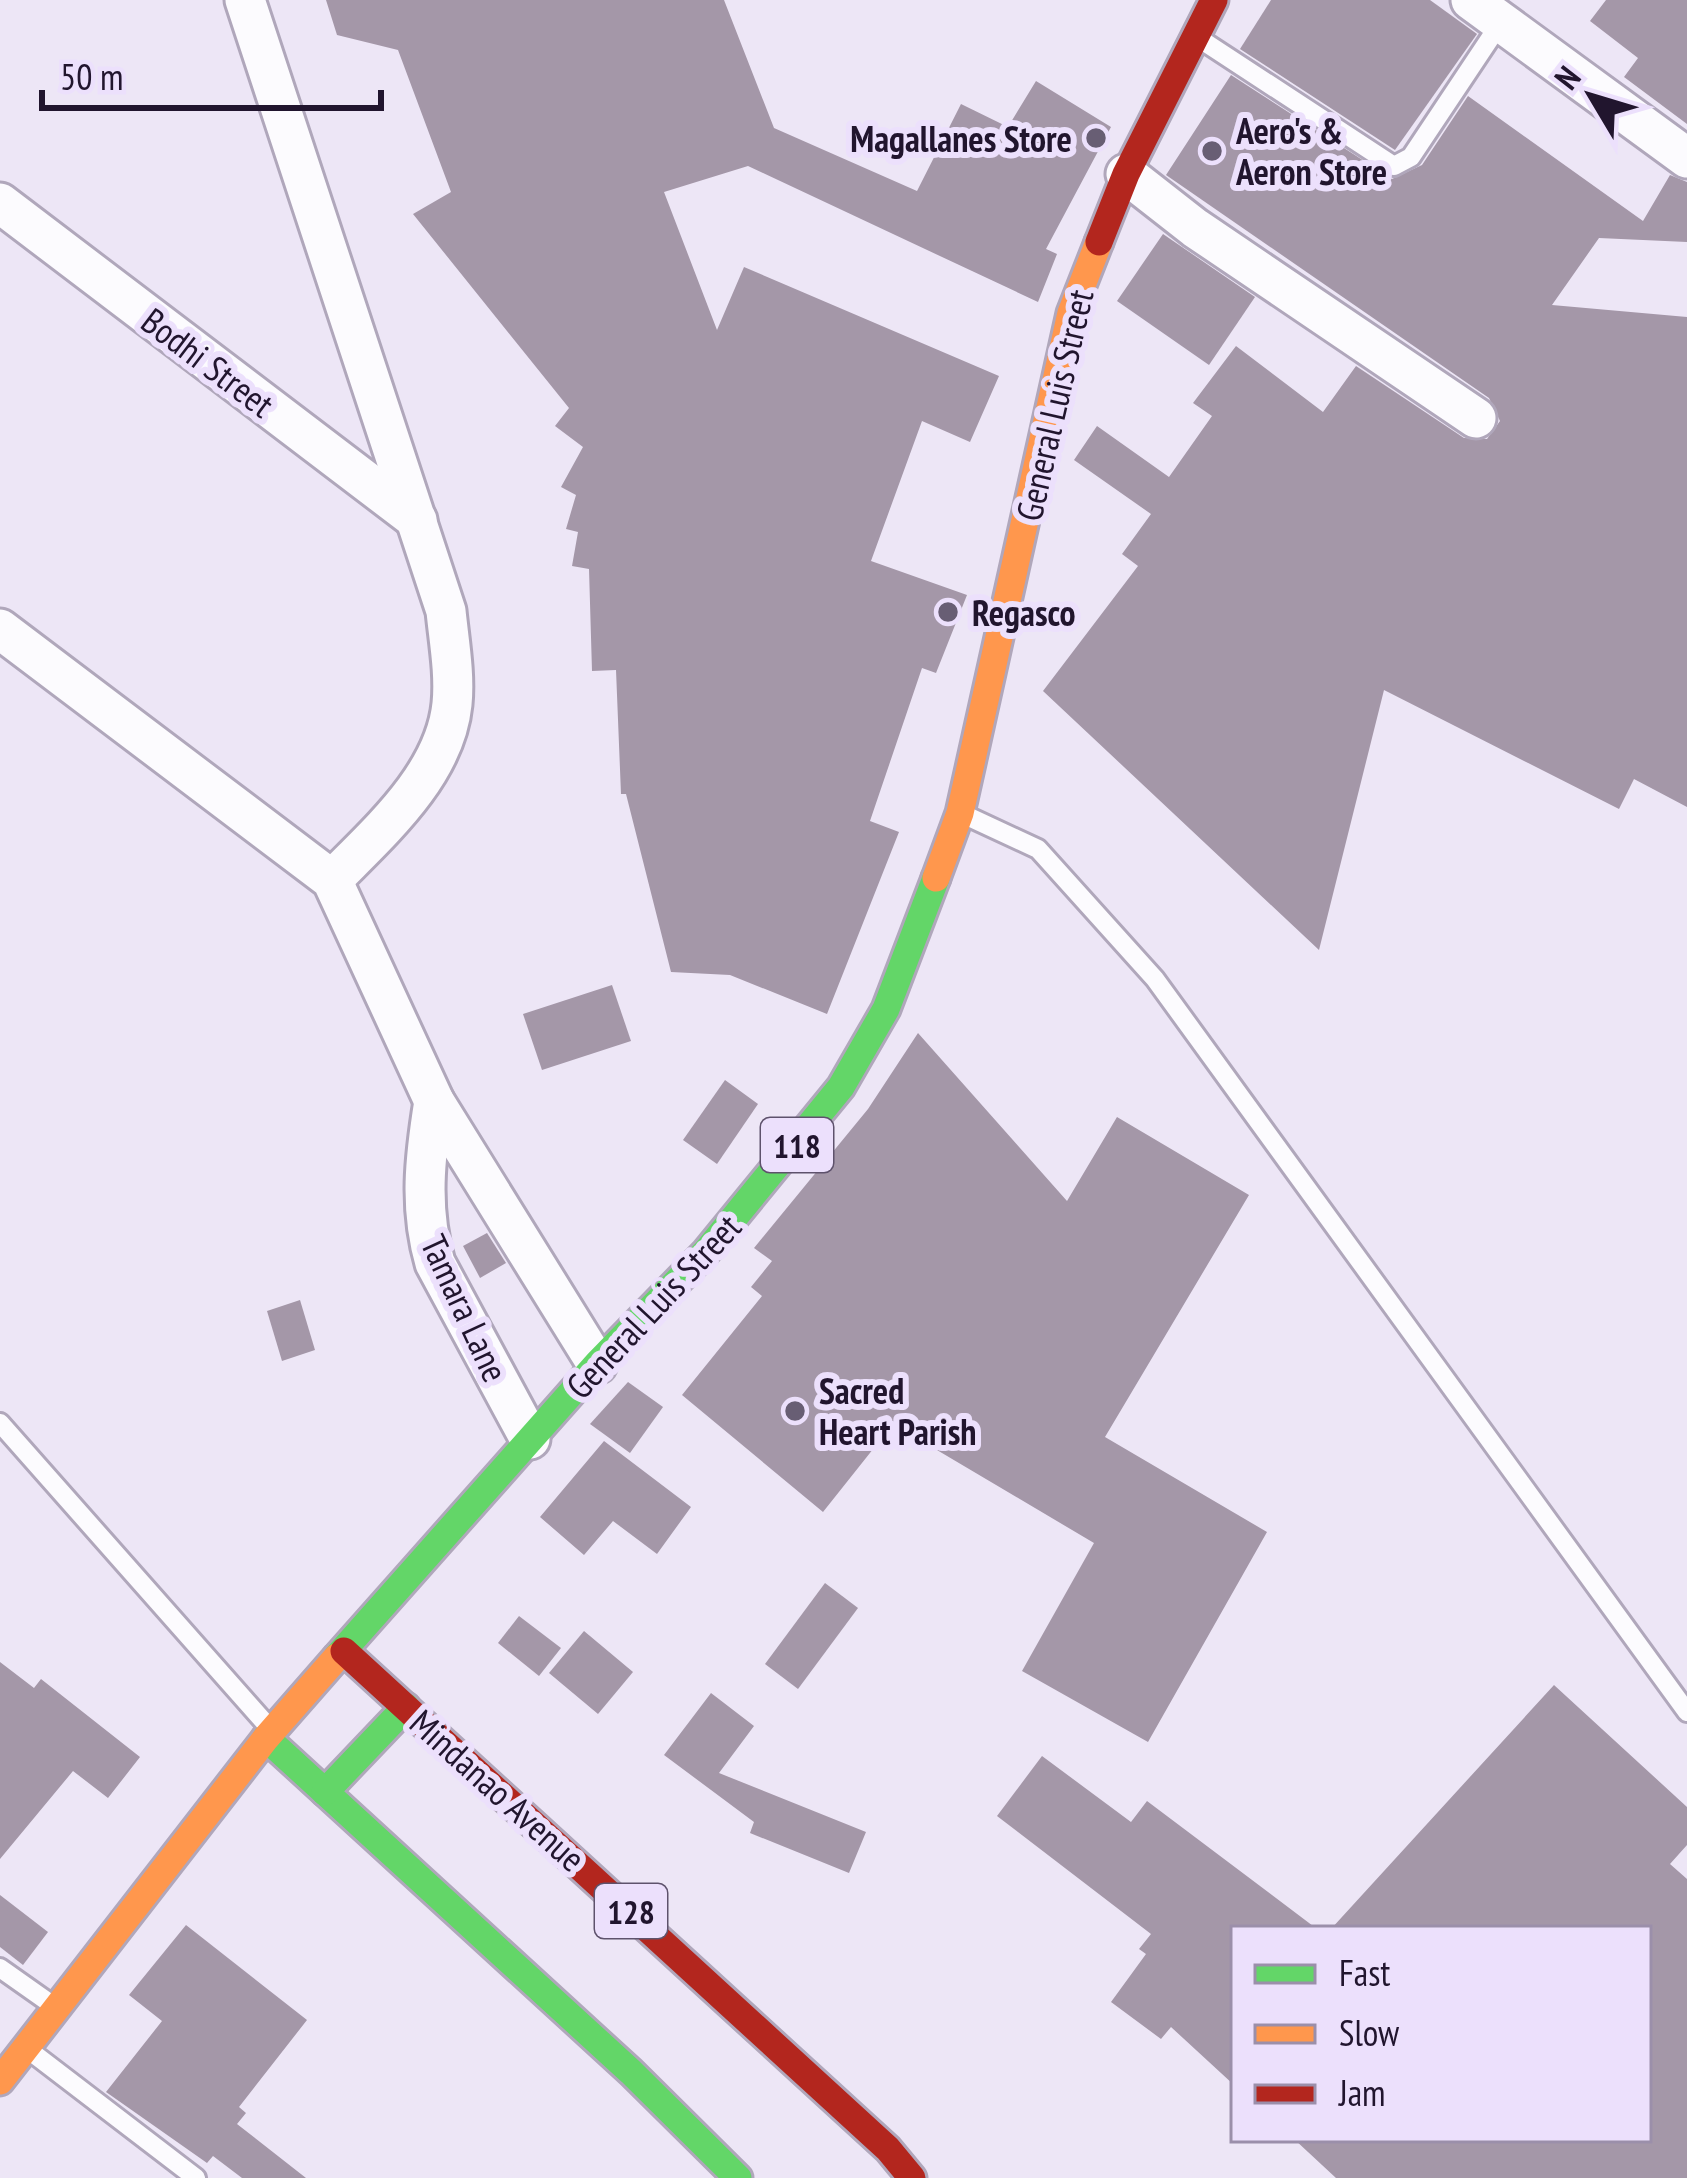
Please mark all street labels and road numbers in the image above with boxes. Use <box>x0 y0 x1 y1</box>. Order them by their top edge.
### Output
street label: General Luis Street <box>1005 285 1103 525</box>
street label: Bodhi Street <box>132 297 284 427</box>
road number: 118 <box>761 1118 833 1172</box>
street label: General Luis Street <box>555 1204 751 1408</box>
street label: Tamara Lane <box>411 1227 519 1389</box>
street label: Mindanao Avenue <box>401 1699 595 1881</box>
road number: 128 <box>595 1884 667 1938</box>

